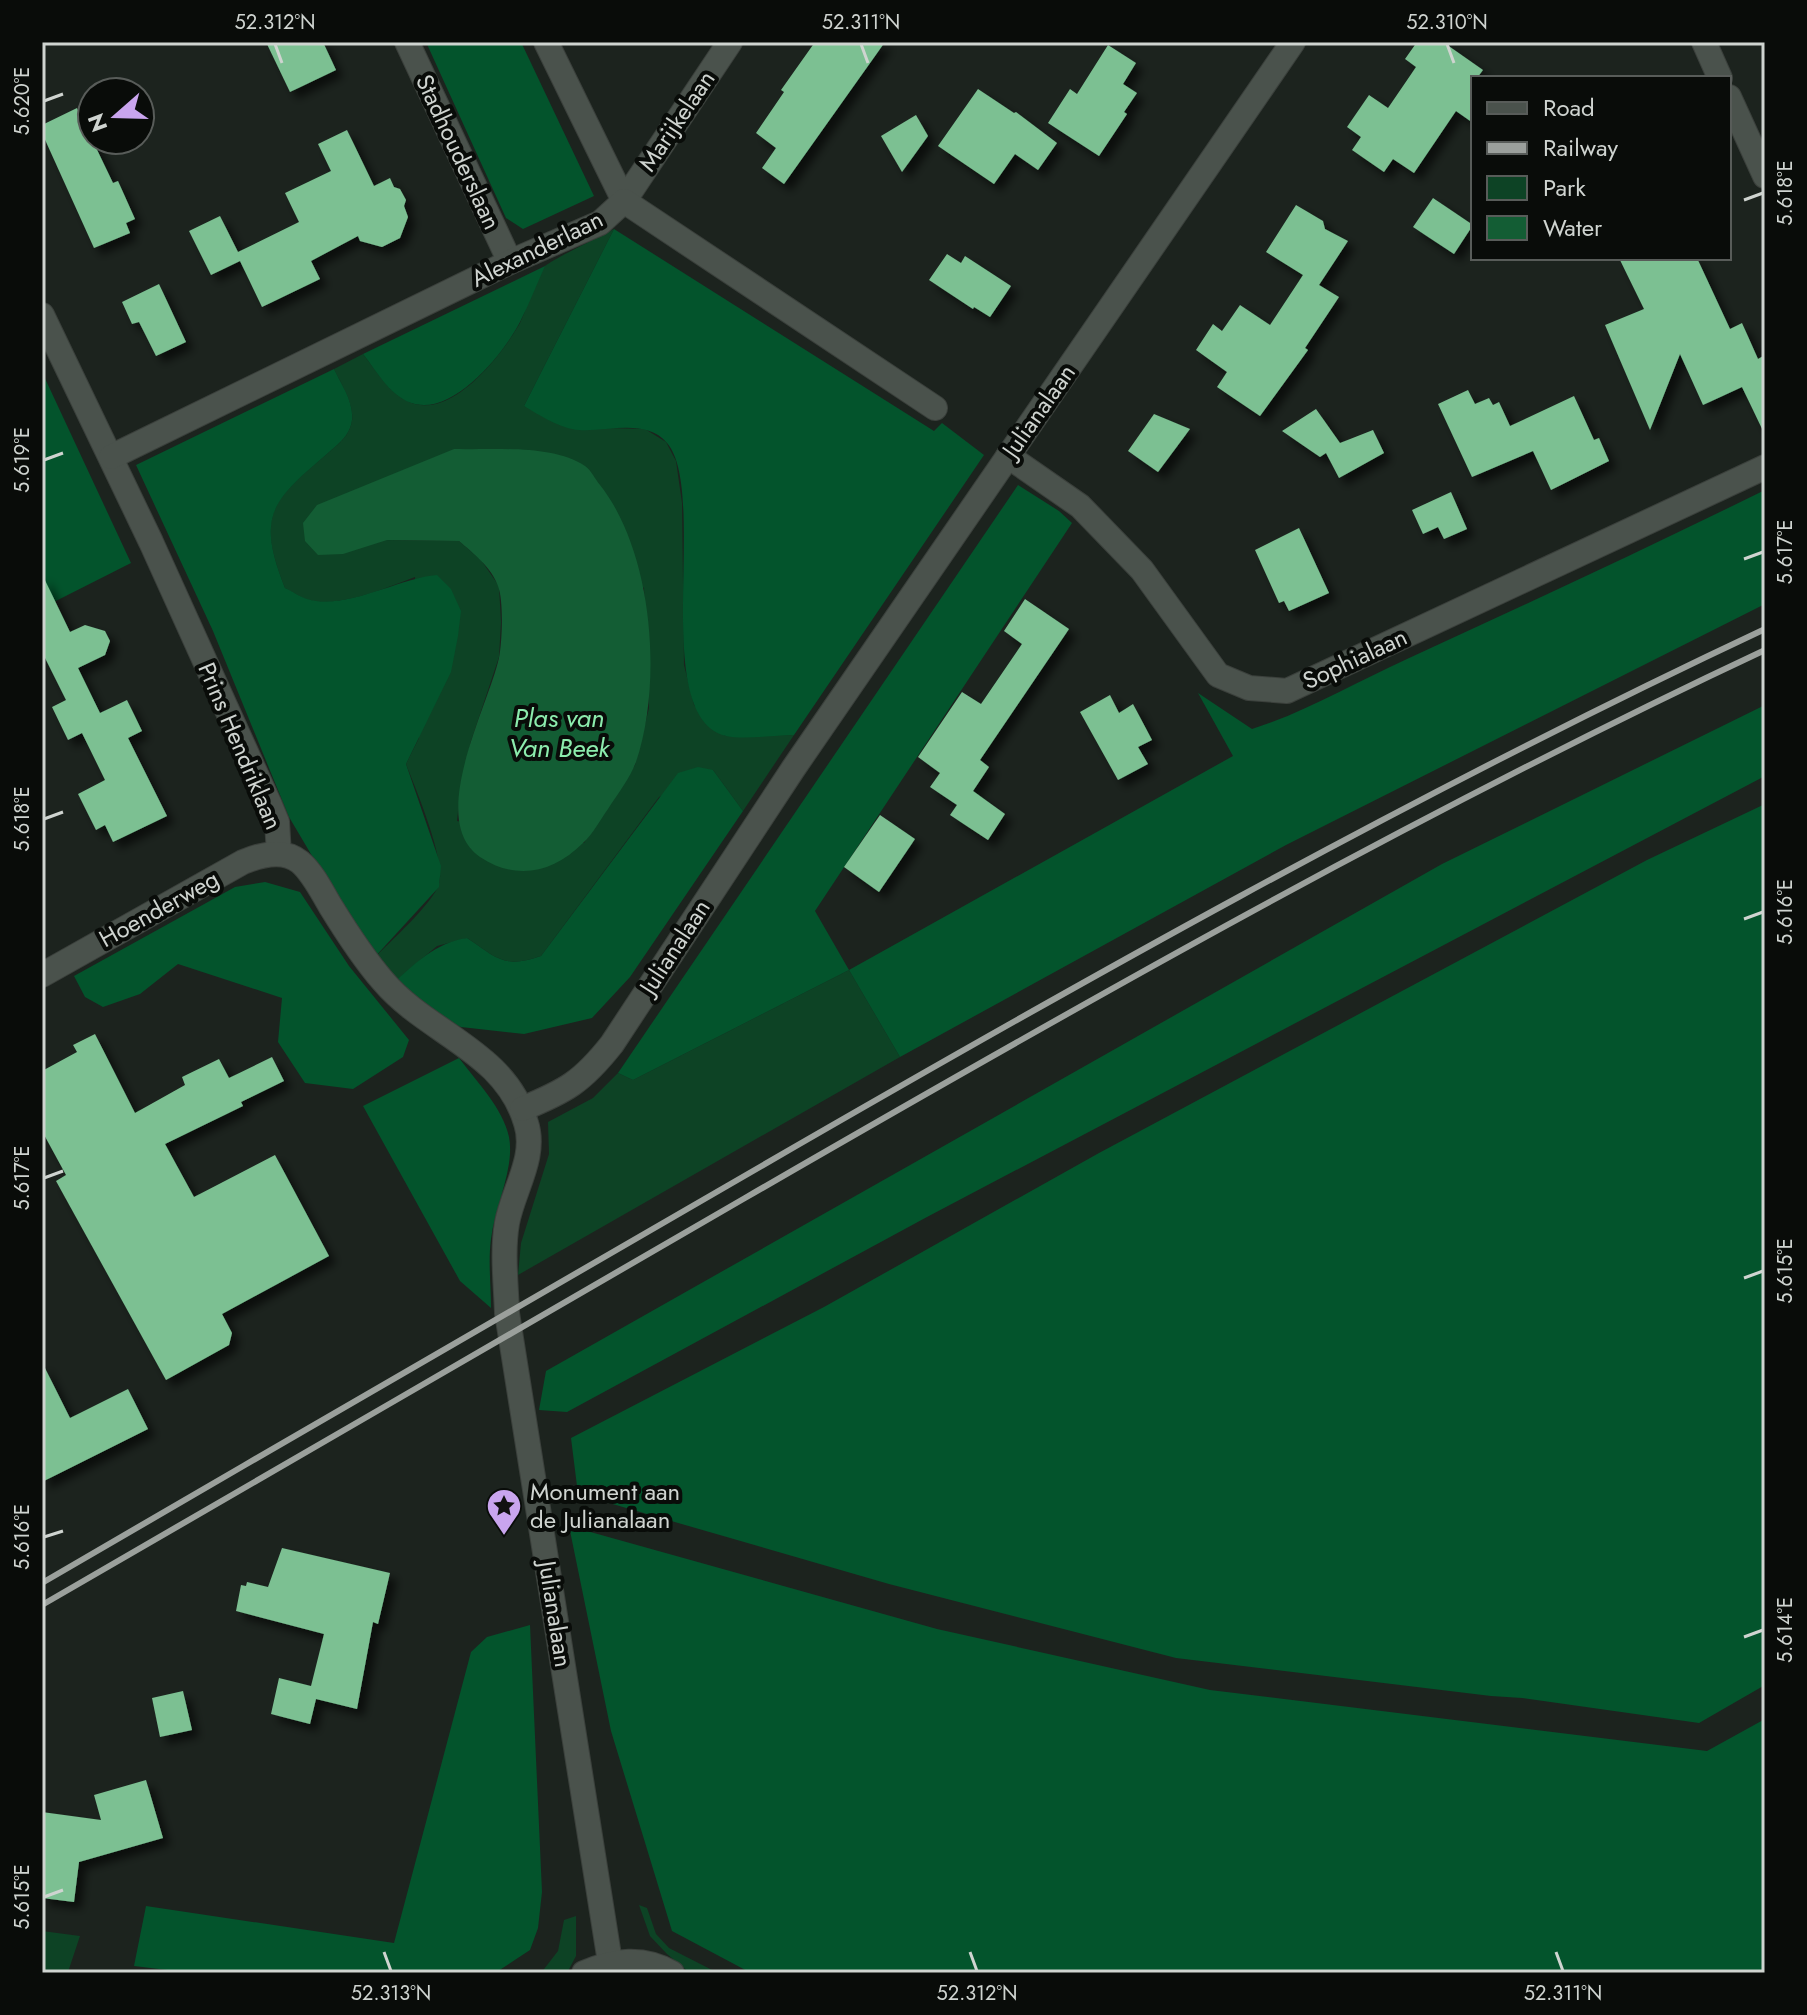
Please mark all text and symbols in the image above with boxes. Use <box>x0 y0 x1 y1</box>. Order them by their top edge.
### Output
text: 52.312°N <box>234 8 316 37</box>
text: 52.311°N <box>822 8 900 37</box>
text: 52.310°N <box>1406 8 1488 37</box>
street label: Marijkelaan <box>630 63 723 178</box>
text: 5.620°E <box>8 67 37 135</box>
street label: Stadhouderslaan <box>407 68 510 235</box>
north arrow <box>76 76 156 156</box>
legend <box>1471 76 1731 260</box>
text: Road <box>1543 90 1595 125</box>
text: N <box>79 109 115 137</box>
text: Railway <box>1543 130 1618 165</box>
text: 5.618°E <box>1771 160 1800 226</box>
text: Park <box>1543 170 1586 205</box>
street label: Alexanderlaan <box>465 201 609 296</box>
text: Water <box>1543 210 1603 245</box>
street label: Julianalaan <box>992 357 1084 467</box>
text: 5.619°E <box>8 427 37 493</box>
text: 5.617°E <box>1771 520 1800 584</box>
street label: Sophialaan <box>1297 619 1413 698</box>
street label: Prins Hendriklaan <box>189 657 291 835</box>
water label: Plas van Van Beek <box>509 699 611 767</box>
text: 5.618°E <box>8 786 37 852</box>
street label: Hoenderweg <box>92 861 225 956</box>
text: 5.616°E <box>1771 879 1800 945</box>
street label: Julianalaan <box>629 892 718 1004</box>
text: 5.617°E <box>8 1146 37 1210</box>
text: 5.615°E <box>1771 1238 1800 1304</box>
place label: Monument aan de Julianalaan <box>530 1474 680 1537</box>
place icon: Monument aan de Julianalaan <box>485 1487 523 1537</box>
text: 5.616°E <box>8 1504 37 1570</box>
street label: Julianalaan <box>529 1555 581 1670</box>
text: 5.614°E <box>1771 1597 1800 1663</box>
text: 5.615°E <box>8 1864 37 1930</box>
text: 52.313°N <box>351 1979 431 2008</box>
text: 52.312°N <box>936 1979 1018 2008</box>
text: 52.311°N <box>1524 1979 1602 2008</box>

